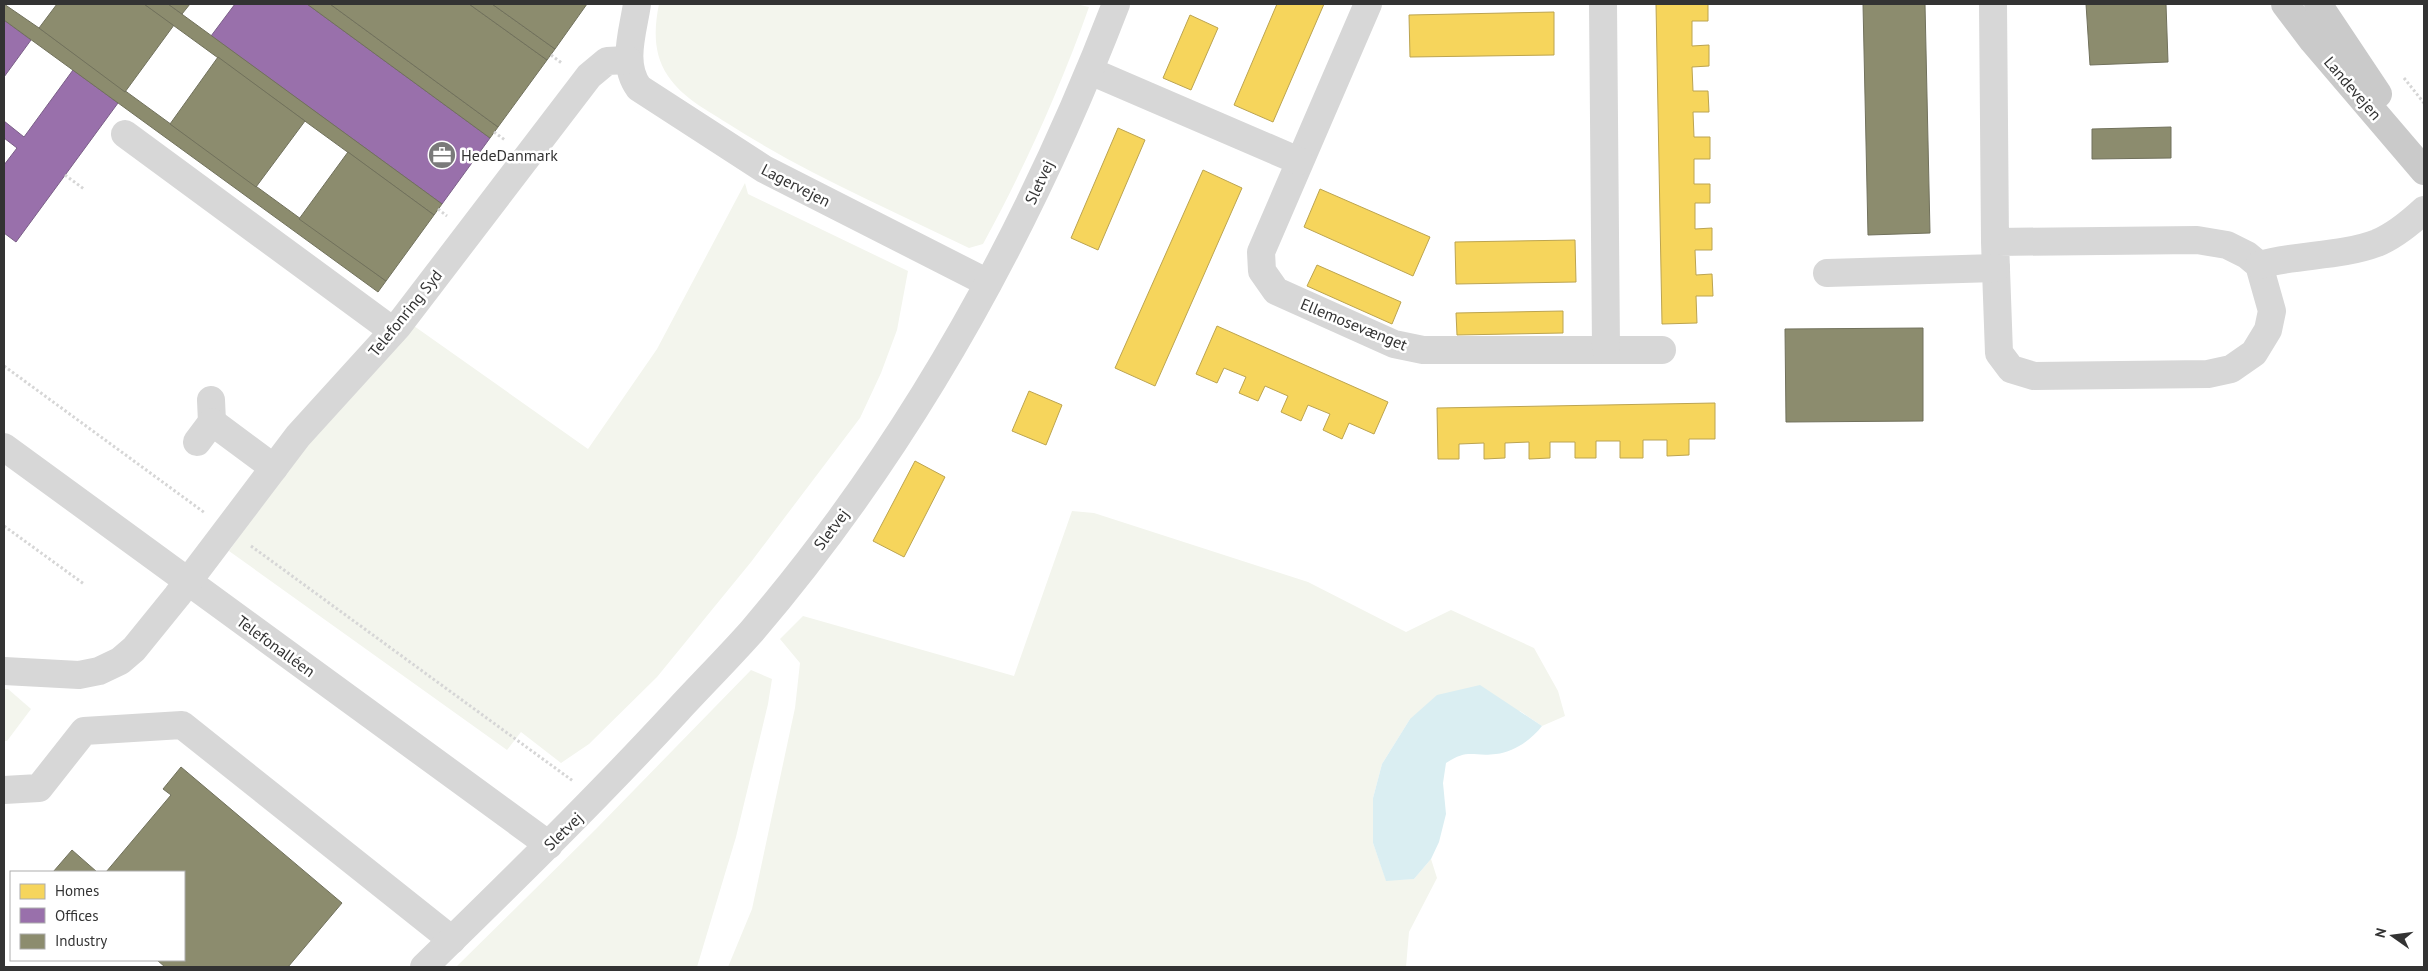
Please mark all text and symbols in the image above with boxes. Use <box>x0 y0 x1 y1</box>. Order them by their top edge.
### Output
street label: Landevejen <box>2320 52 2386 124</box>
office icon: HedeDanmark <box>427 140 457 170</box>
place label: HedeDanmark <box>461 145 558 165</box>
street label: Sletvej <box>1020 157 1058 207</box>
street label: Lagervejen <box>758 159 834 211</box>
street label: Telefonring Syd <box>364 266 446 360</box>
street label: Ellemosevænget <box>1298 293 1411 355</box>
street label: Sletvej <box>809 504 853 554</box>
street label: Telefonalléen <box>233 611 319 681</box>
street label: Sletvej <box>539 808 587 854</box>
legend <box>10 871 185 961</box>
text: Homes <box>55 881 99 900</box>
text: Offices <box>55 906 99 925</box>
north arrow <box>2368 911 2418 961</box>
text: N <box>2371 926 2390 939</box>
text: Industry <box>55 931 107 950</box>

